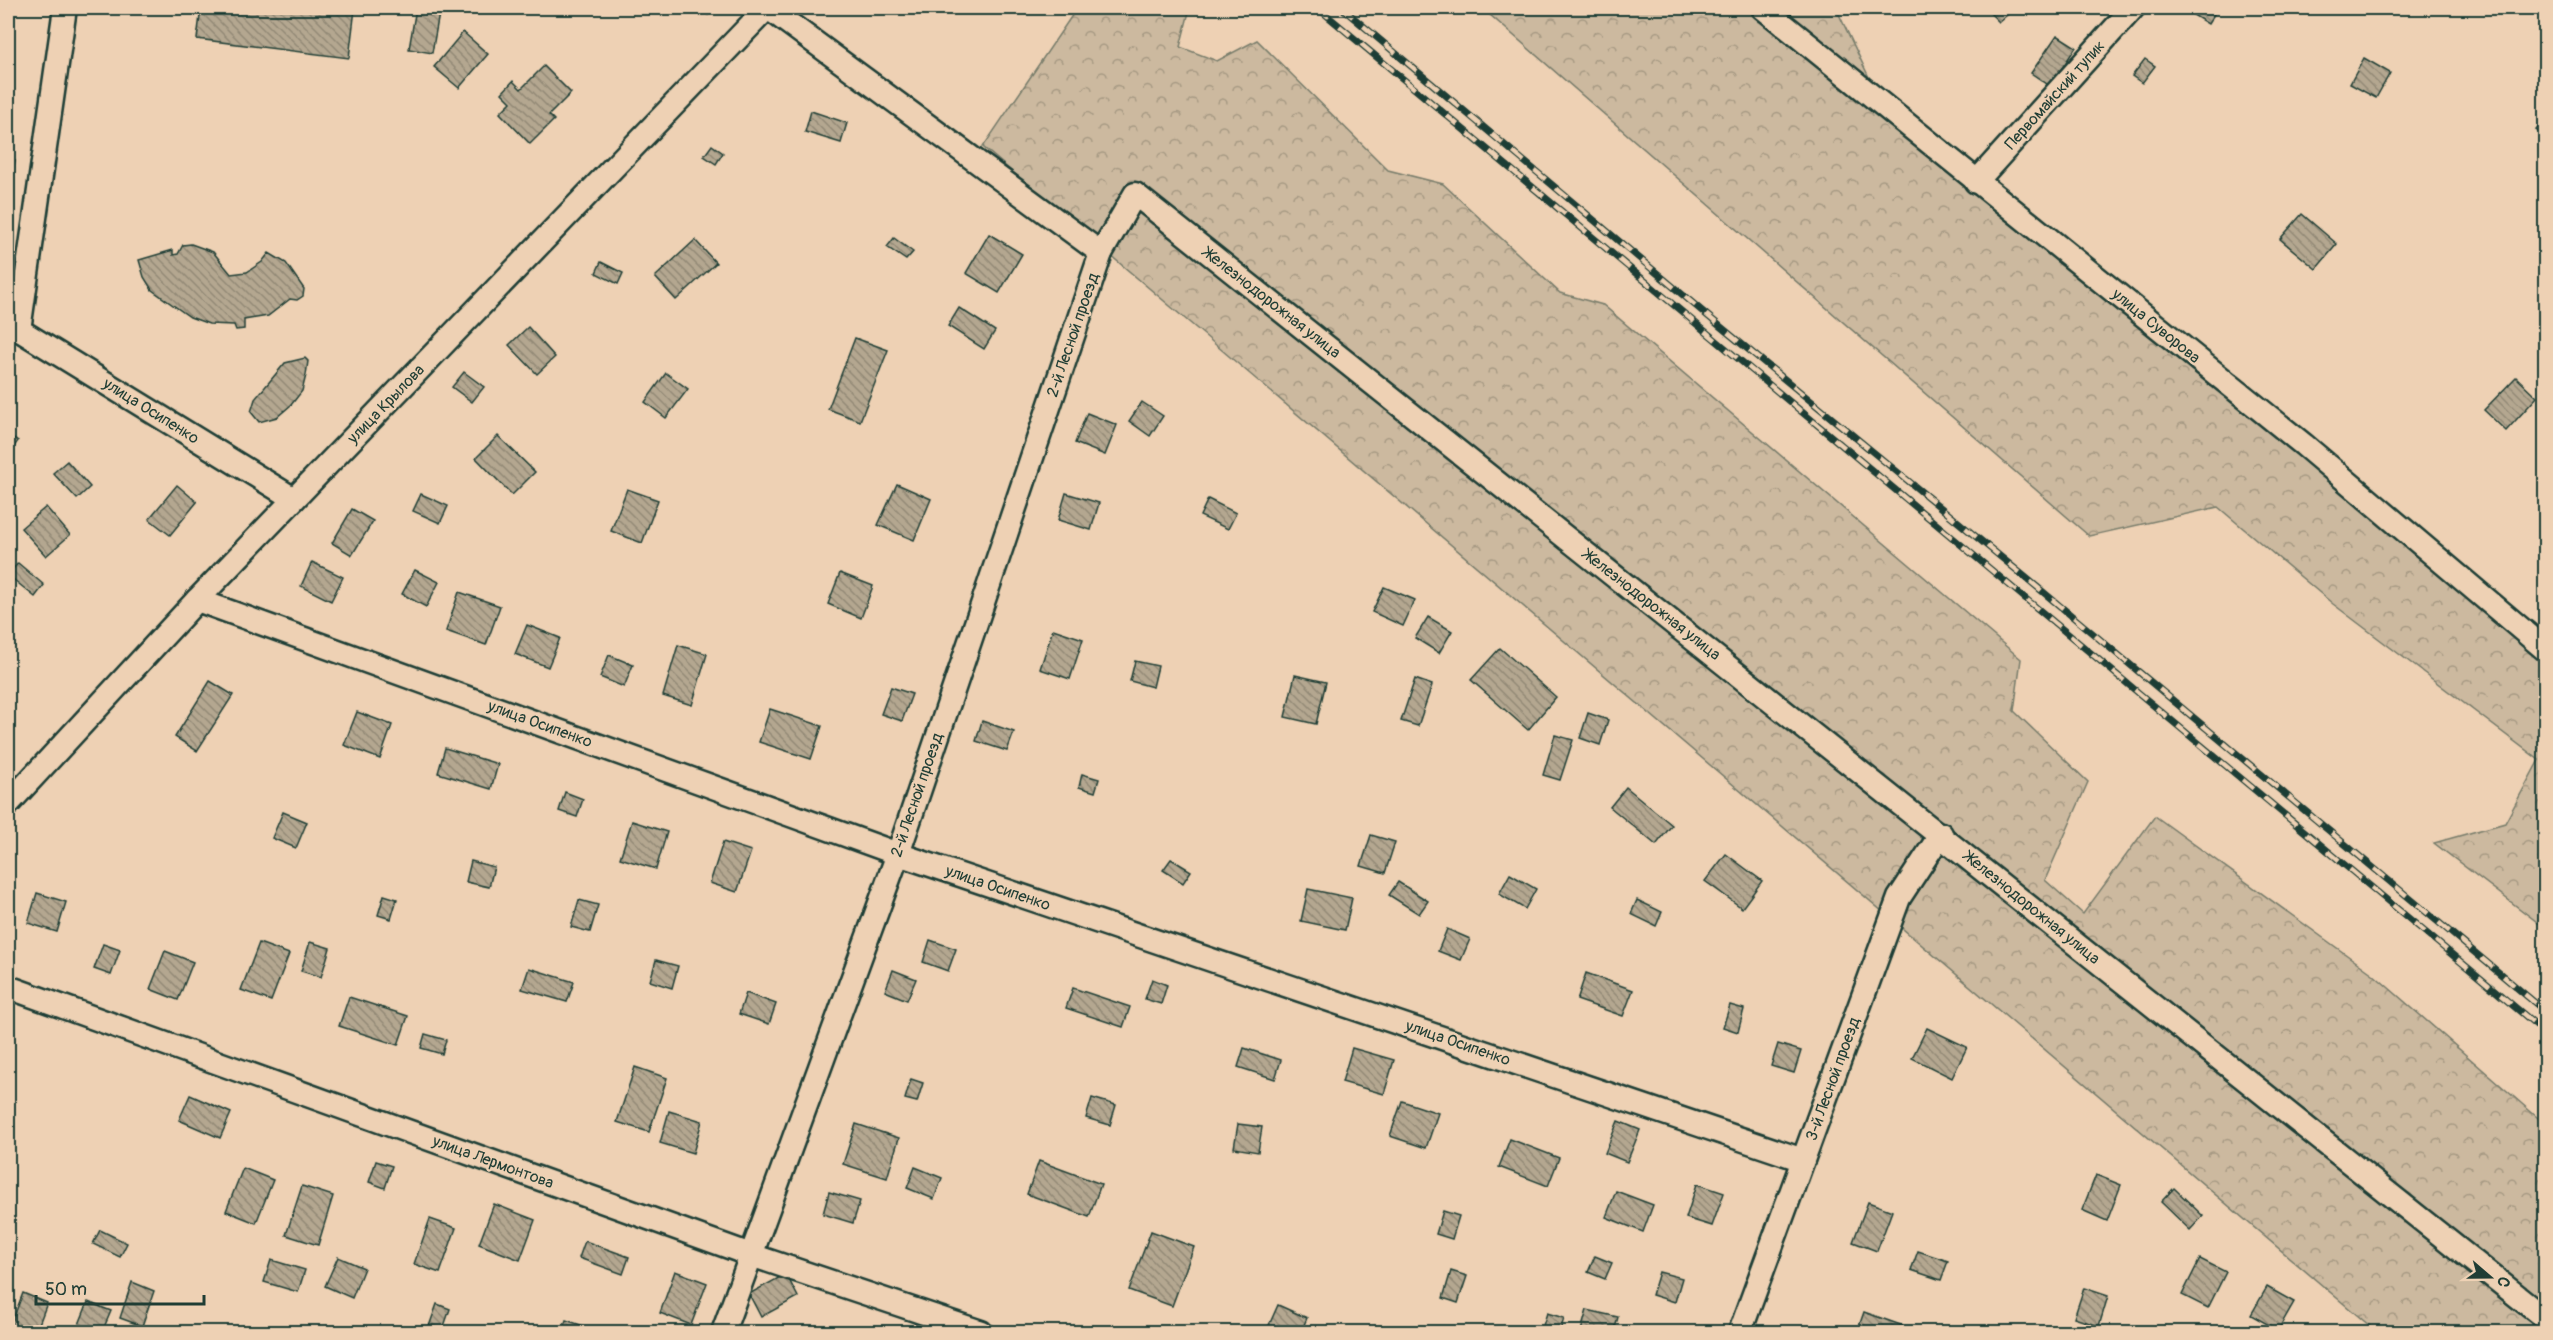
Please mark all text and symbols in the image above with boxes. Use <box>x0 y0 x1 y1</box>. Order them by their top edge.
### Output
street label: Первомайский тупик <box>2001 36 2109 154</box>
street label: Железнодорожная улица <box>1197 241 1345 363</box>
street label: 2-й Лесной проезд <box>1042 270 1104 400</box>
street label: улица Суворова <box>2107 284 2204 368</box>
street label: улица Крылова <box>342 360 429 449</box>
street label: улица Осипенко <box>98 373 203 449</box>
street label: Железнодорожная улица <box>1577 543 1725 665</box>
street label: улица Осипенко <box>484 696 595 752</box>
street label: 2-й Лесной проезд <box>886 730 948 860</box>
street label: Железнодорожная улица <box>1958 845 2104 969</box>
street label: улица Осипенко <box>942 860 1053 915</box>
street label: 3-й Лесной проезд <box>1801 1014 1865 1143</box>
street label: улица Осипенко <box>1402 1015 1513 1070</box>
street label: улица Лермонтова <box>429 1130 556 1193</box>
north arrow <box>2460 1247 2520 1307</box>
scale bar <box>36 1268 204 1306</box>
text: С <box>2492 1274 2514 1290</box>
text: 50 m <box>45 1278 87 1301</box>

